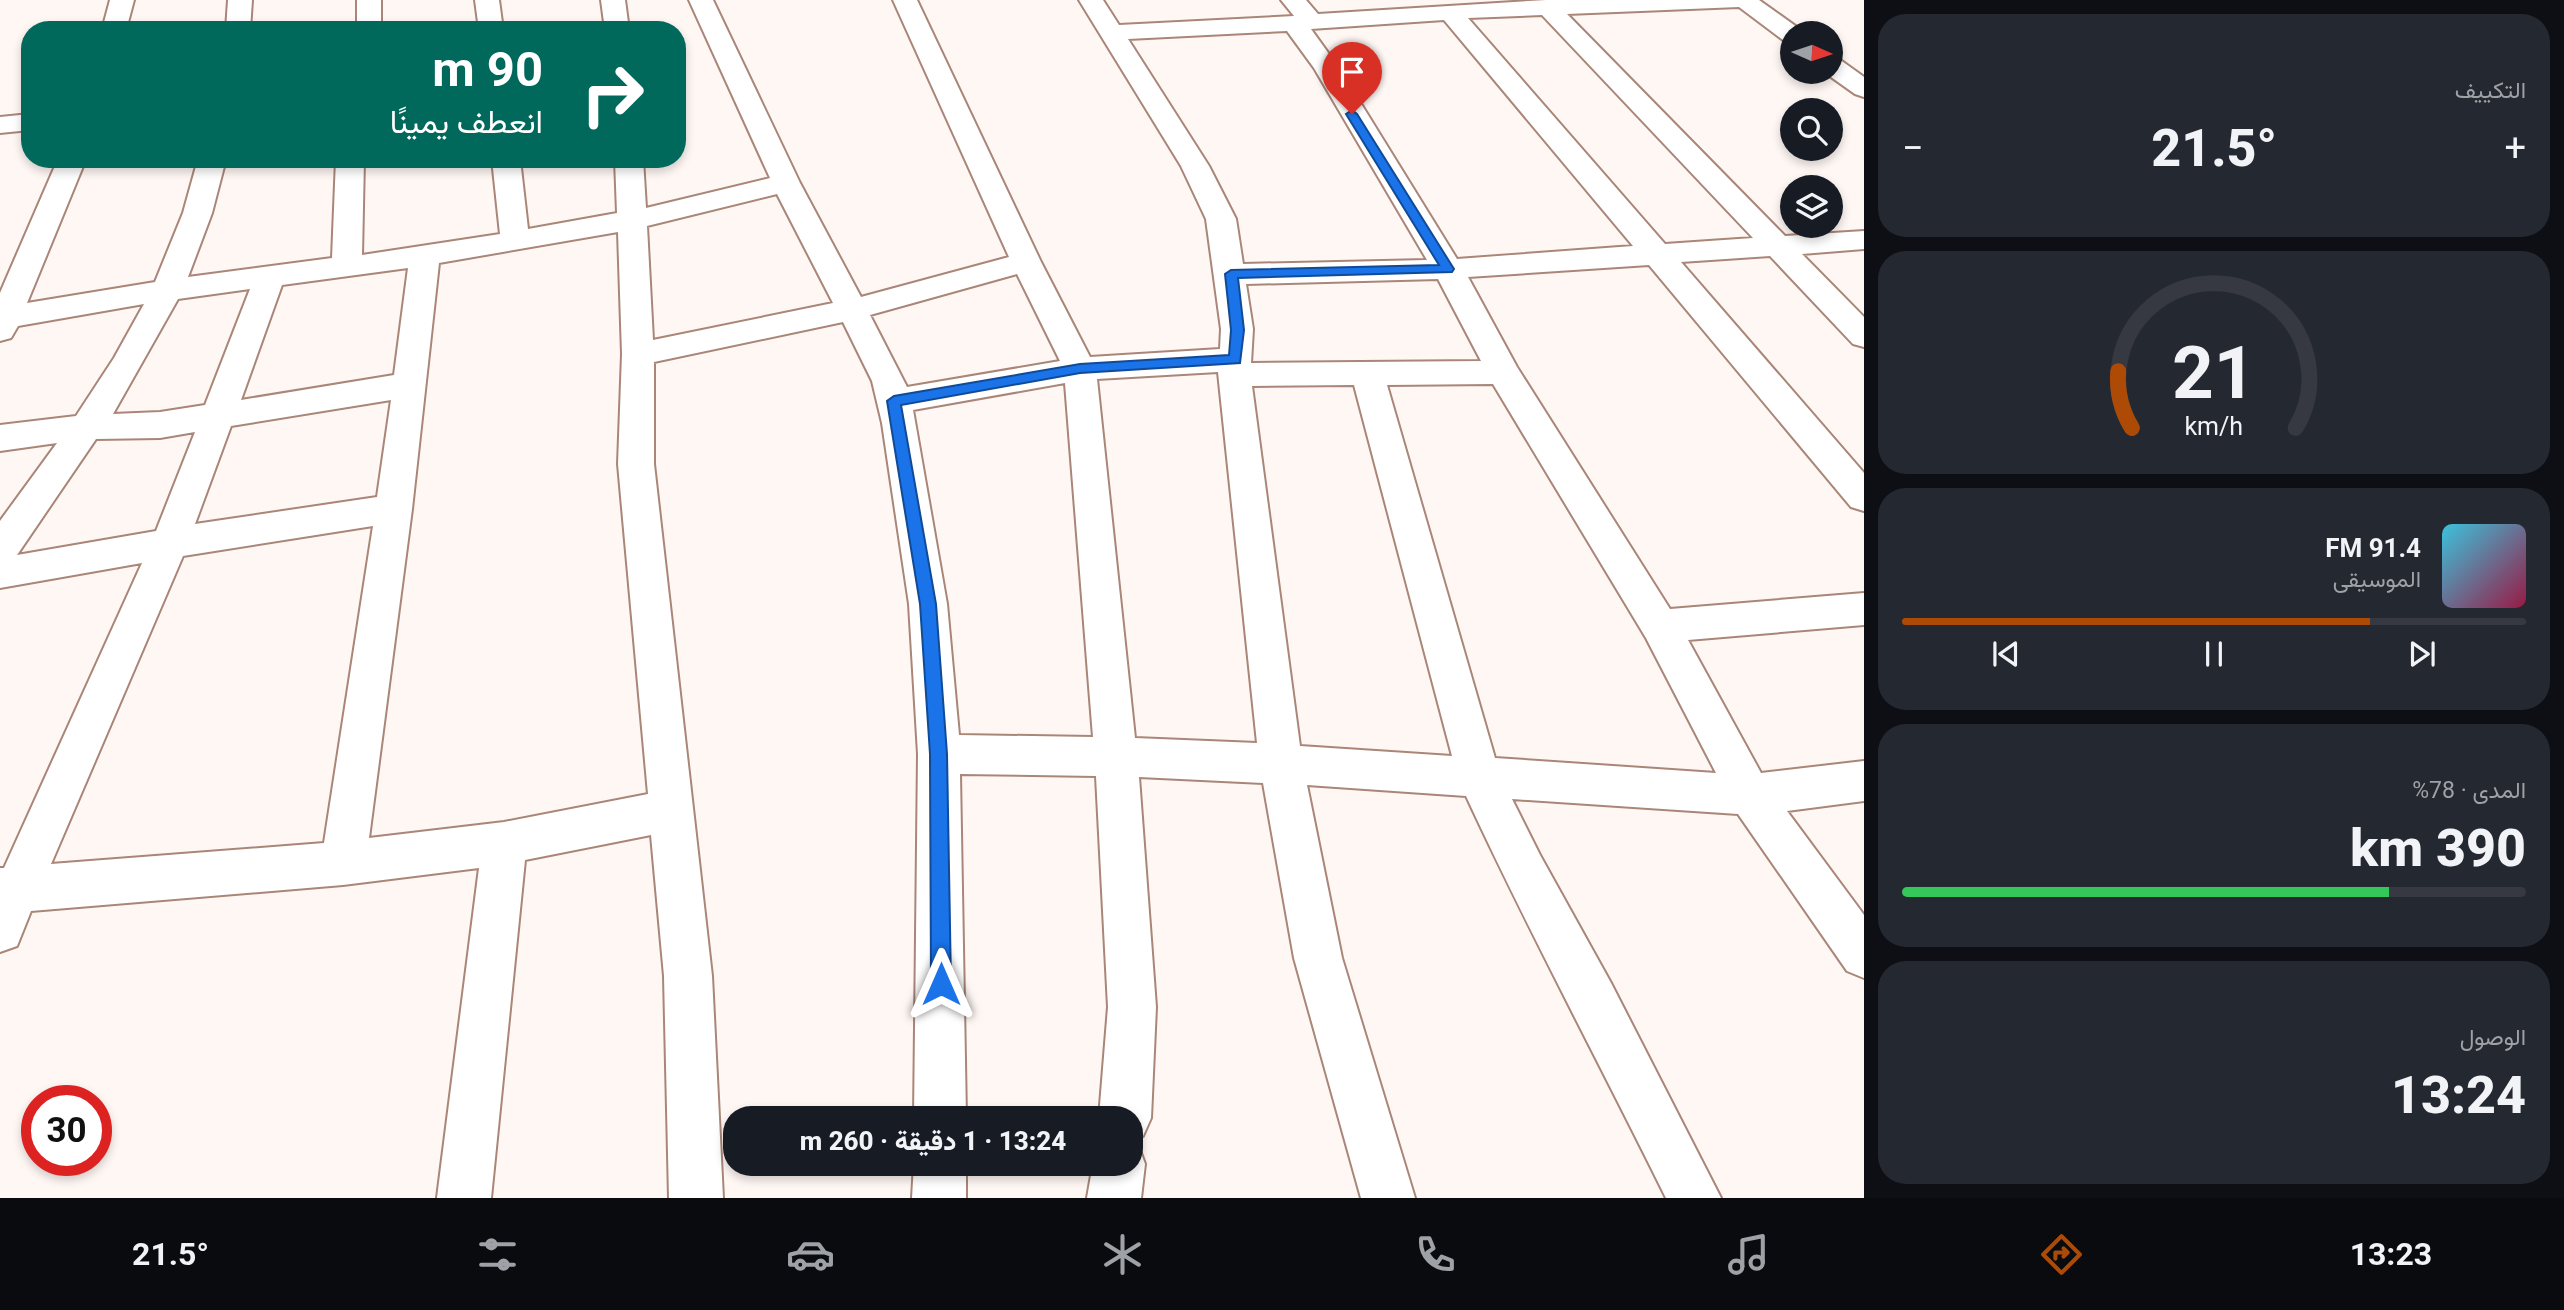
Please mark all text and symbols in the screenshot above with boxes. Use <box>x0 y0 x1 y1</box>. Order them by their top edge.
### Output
north arrow <box>1780 21 1843 84</box>
map controls <box>1780 21 1843 238</box>
text: 90 m <box>432 41 543 98</box>
pin <box>1322 42 1382 114</box>
icon: right <box>567 49 658 140</box>
icon: arrive <box>1333 53 1371 91</box>
text: التكييف <box>2455 77 2526 104</box>
button: search <box>1780 98 1843 161</box>
text: انعطف يمينًا <box>390 103 543 141</box>
text: 21.5° <box>2151 118 2277 179</box>
text: − <box>1902 126 1924 170</box>
text: + <box>2504 126 2526 170</box>
button: layers <box>1780 175 1843 238</box>
text: 21 <box>2172 331 2256 417</box>
text: km/h <box>2185 412 2243 441</box>
text: 91.4 FM <box>2325 533 2421 563</box>
text: الموسيقى <box>2333 566 2421 593</box>
icon: previous <box>1987 635 2025 673</box>
icon: pause <box>2195 635 2233 673</box>
icon: next <box>2403 635 2441 673</box>
text: المدى · 78% <box>2412 777 2526 804</box>
text: 390 km <box>2350 818 2526 879</box>
position arrow <box>904 947 978 1021</box>
text: الوصول <box>2460 1024 2526 1051</box>
text: 13:24 <box>2391 1065 2526 1126</box>
speed limit sign: 30 <box>21 1085 112 1176</box>
text: 13:24 · 1 دقيقة · 260 m <box>800 1126 1066 1156</box>
icon: filters <box>473 1230 522 1279</box>
icon: car <box>786 1230 835 1279</box>
icon: climate <box>1098 1230 1147 1279</box>
icon: phone <box>1411 1230 1460 1279</box>
icon: music <box>1724 1230 1773 1279</box>
icon: directions <box>2037 1230 2086 1279</box>
text: 21.5° <box>132 1235 209 1273</box>
text: 13:23 <box>2350 1235 2432 1273</box>

